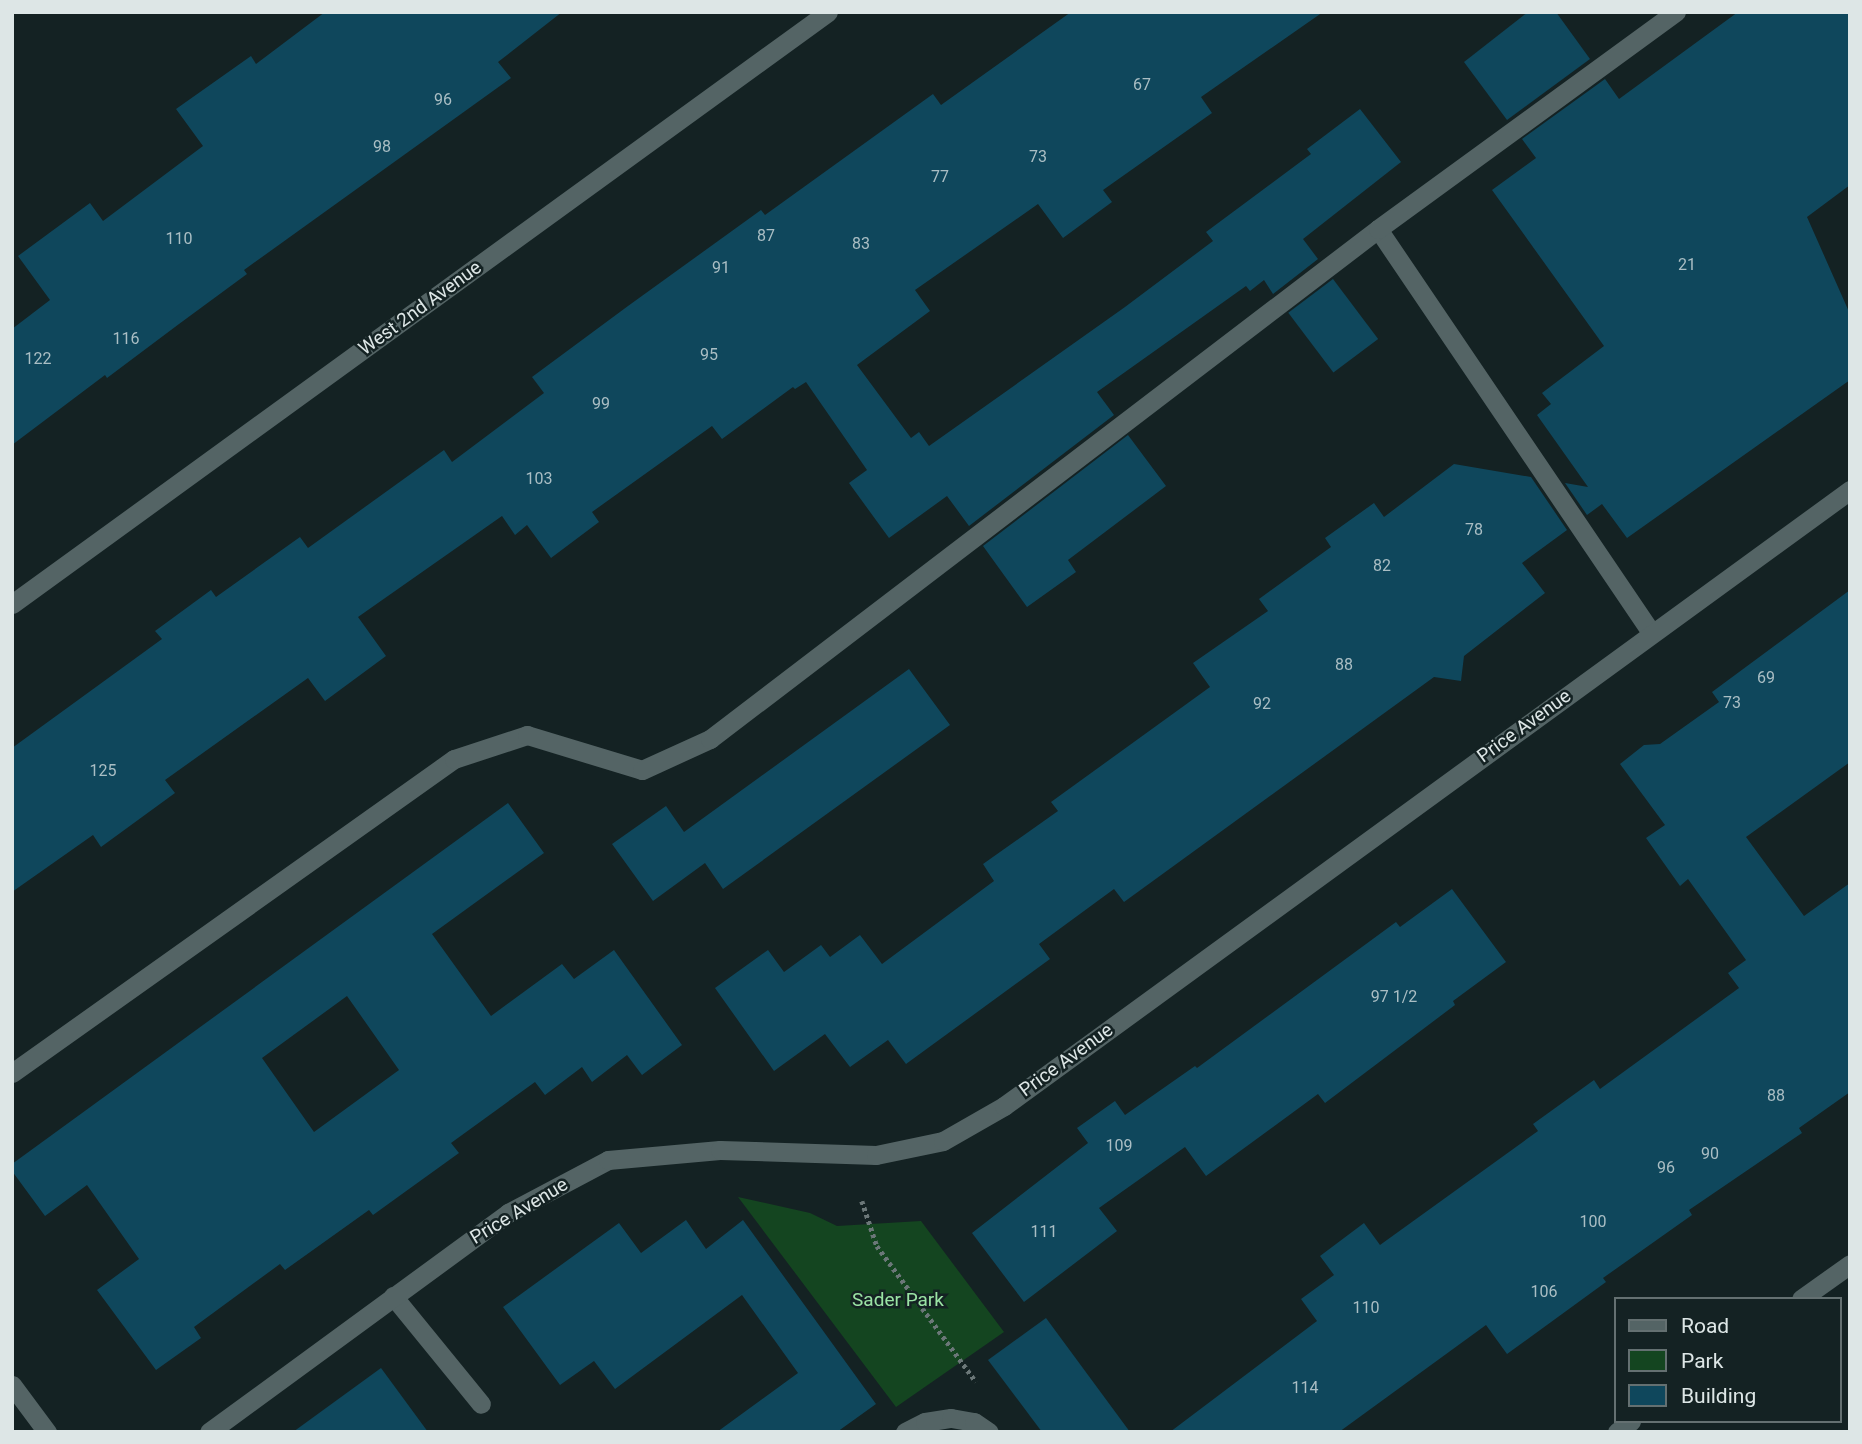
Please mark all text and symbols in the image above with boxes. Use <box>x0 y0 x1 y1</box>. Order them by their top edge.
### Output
house number: 67 <box>1133 75 1151 95</box>
house number: 96 <box>434 90 452 110</box>
house number: 98 <box>373 137 391 157</box>
house number: 73 <box>1029 147 1047 167</box>
house number: 77 <box>931 167 949 187</box>
house number: 87 <box>757 226 775 246</box>
house number: 110 <box>166 229 192 249</box>
house number: 83 <box>852 234 870 254</box>
house number: 21 <box>1678 255 1696 275</box>
street label: West 2nd Avenue <box>354 256 486 360</box>
house number: 91 <box>712 258 730 278</box>
house number: 116 <box>113 329 139 349</box>
house number: 95 <box>700 345 718 365</box>
house number: 122 <box>25 349 51 369</box>
house number: 99 <box>592 394 610 414</box>
house number: 103 <box>526 469 552 489</box>
house number: 78 <box>1465 520 1483 540</box>
house number: 82 <box>1373 556 1391 576</box>
house number: 88 <box>1335 655 1353 675</box>
house number: 69 <box>1757 668 1775 688</box>
street label: Price Avenue <box>1473 684 1575 768</box>
house number: 73 <box>1723 693 1741 713</box>
house number: 92 <box>1253 694 1271 714</box>
house number: 125 <box>90 761 116 781</box>
house number: 97 1/2 <box>1371 987 1417 1007</box>
street label: Price Avenue <box>1015 1018 1117 1102</box>
house number: 88 <box>1767 1086 1785 1106</box>
house number: 109 <box>1106 1136 1132 1156</box>
house number: 90 <box>1701 1144 1719 1164</box>
house number: 96 <box>1657 1158 1675 1178</box>
street label: Price Avenue <box>466 1173 572 1249</box>
house number: 100 <box>1580 1212 1606 1232</box>
house number: 111 <box>1031 1222 1057 1242</box>
house number: 106 <box>1531 1282 1557 1302</box>
park label: Sader Park <box>852 1289 944 1311</box>
legend <box>1614 1297 1841 1423</box>
house number: 110 <box>1353 1298 1379 1318</box>
text: Road <box>1681 1314 1729 1338</box>
text: Park <box>1681 1349 1723 1373</box>
house number: 114 <box>1292 1378 1318 1398</box>
text: Building <box>1681 1384 1756 1408</box>

